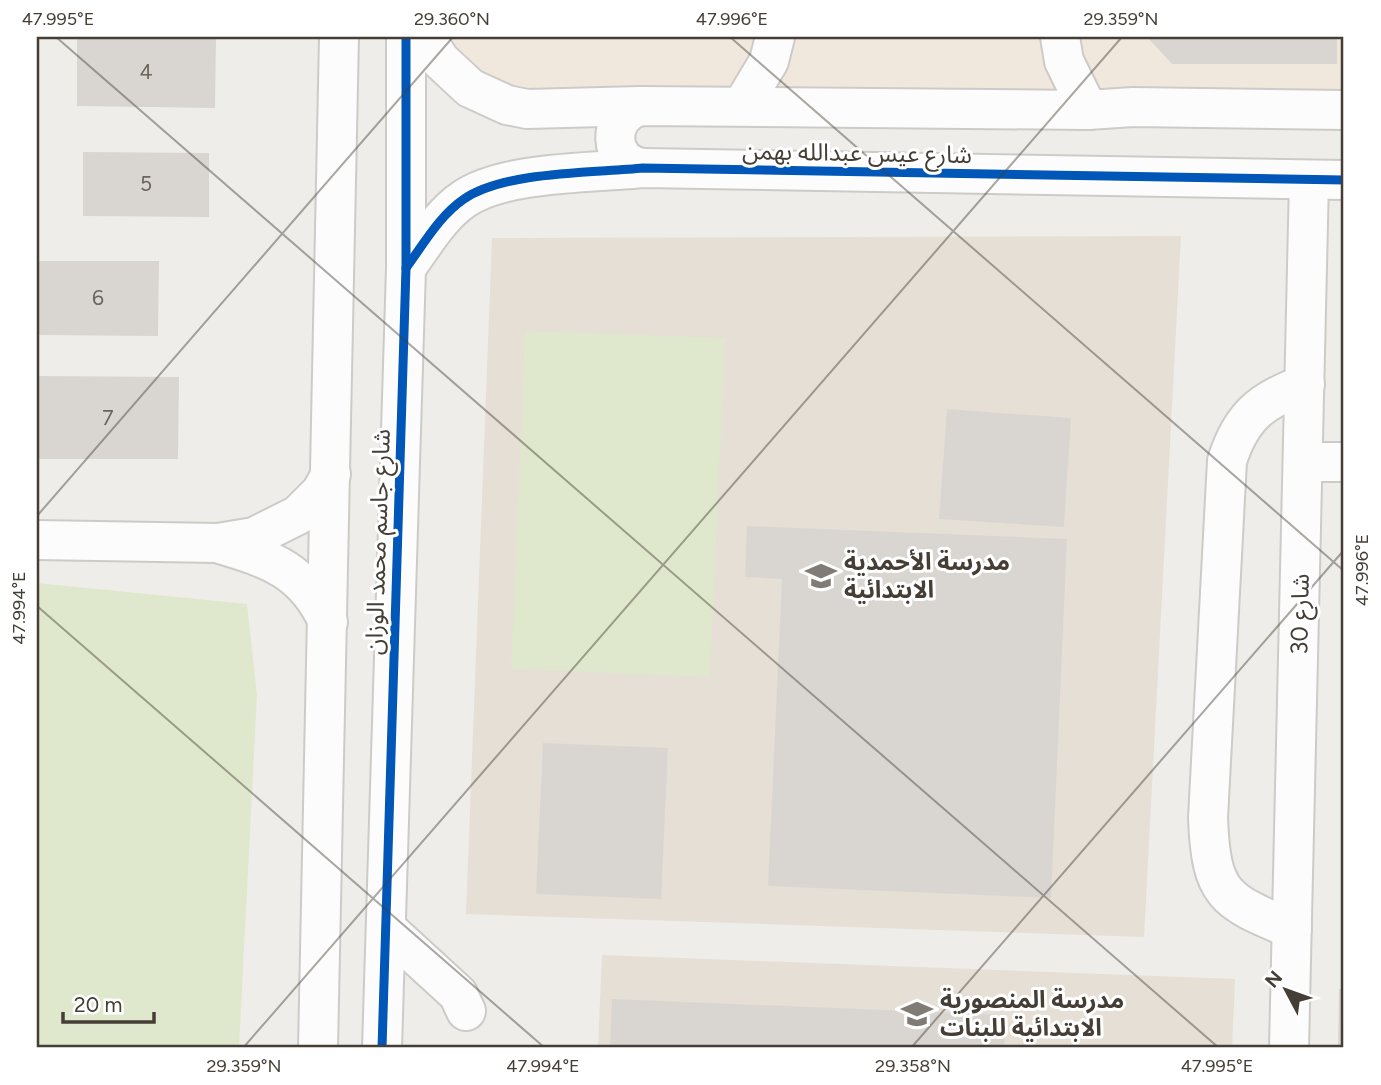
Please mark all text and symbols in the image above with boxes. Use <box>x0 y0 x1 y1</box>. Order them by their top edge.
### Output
text: 47.995°E <box>22 8 94 30</box>
text: 29.360°N <box>414 8 490 30</box>
text: 47.996°E <box>696 8 768 30</box>
text: 29.359°N <box>1084 8 1158 30</box>
house number: 4 <box>139 59 153 84</box>
street label: شارع عيس عبدالله بهمن <box>742 136 972 172</box>
house number: 5 <box>140 171 152 196</box>
house number: 6 <box>92 285 104 310</box>
house number: 7 <box>102 405 114 430</box>
street label: شارع جاسم محمد الوزان <box>359 428 399 656</box>
text: 47.996°E <box>1351 534 1373 606</box>
place label: مدرسة الأحمدية الابتدائية <box>844 547 1010 604</box>
school or university icon: مدرسة الأحمدية الابتدائية <box>804 559 838 593</box>
text: 47.994°E <box>8 571 30 645</box>
street label: شارع 30 <box>1284 573 1318 655</box>
north arrow <box>1252 956 1322 1026</box>
text: N <box>1260 966 1287 992</box>
scale bar <box>63 980 154 1024</box>
place label: مدرسة المنصورية الابتدائية للبنات <box>940 985 1124 1042</box>
text: 20 m <box>74 992 122 1017</box>
school or university icon: مدرسة المنصورية الابتدائية للبنات <box>900 997 934 1031</box>
text: 29.359°N <box>207 1055 281 1077</box>
text: 47.994°E <box>506 1055 580 1077</box>
text: 29.358°N <box>875 1055 951 1077</box>
text: 47.995°E <box>1181 1055 1253 1077</box>

